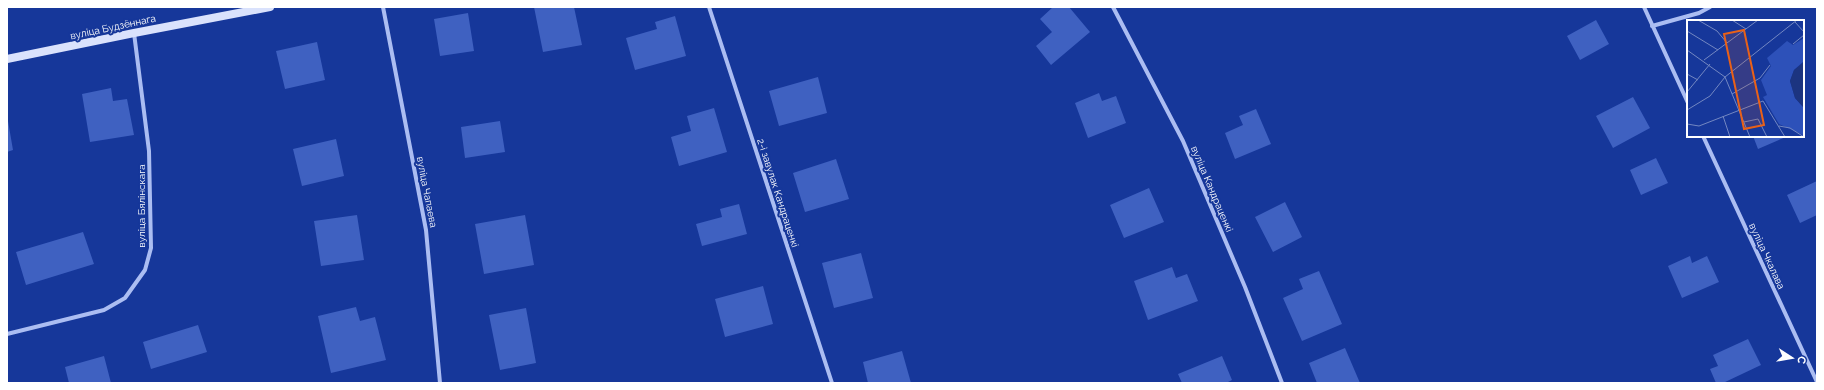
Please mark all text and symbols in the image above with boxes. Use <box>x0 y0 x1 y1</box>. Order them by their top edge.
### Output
street label: вуліца Будзённага <box>69 13 157 41</box>
inset map <box>1687 20 1804 137</box>
street label: 2-і завулак Кандраценкі <box>755 137 801 249</box>
street label: вуліца Кандраценкі <box>1189 144 1235 234</box>
street label: вуліца Чапаева <box>415 156 439 228</box>
street label: вуліца Бялінскага <box>136 164 147 248</box>
street label: вуліца Чкалава <box>1747 221 1787 291</box>
north arrow <box>1772 338 1812 378</box>
text: С <box>1794 355 1808 365</box>

